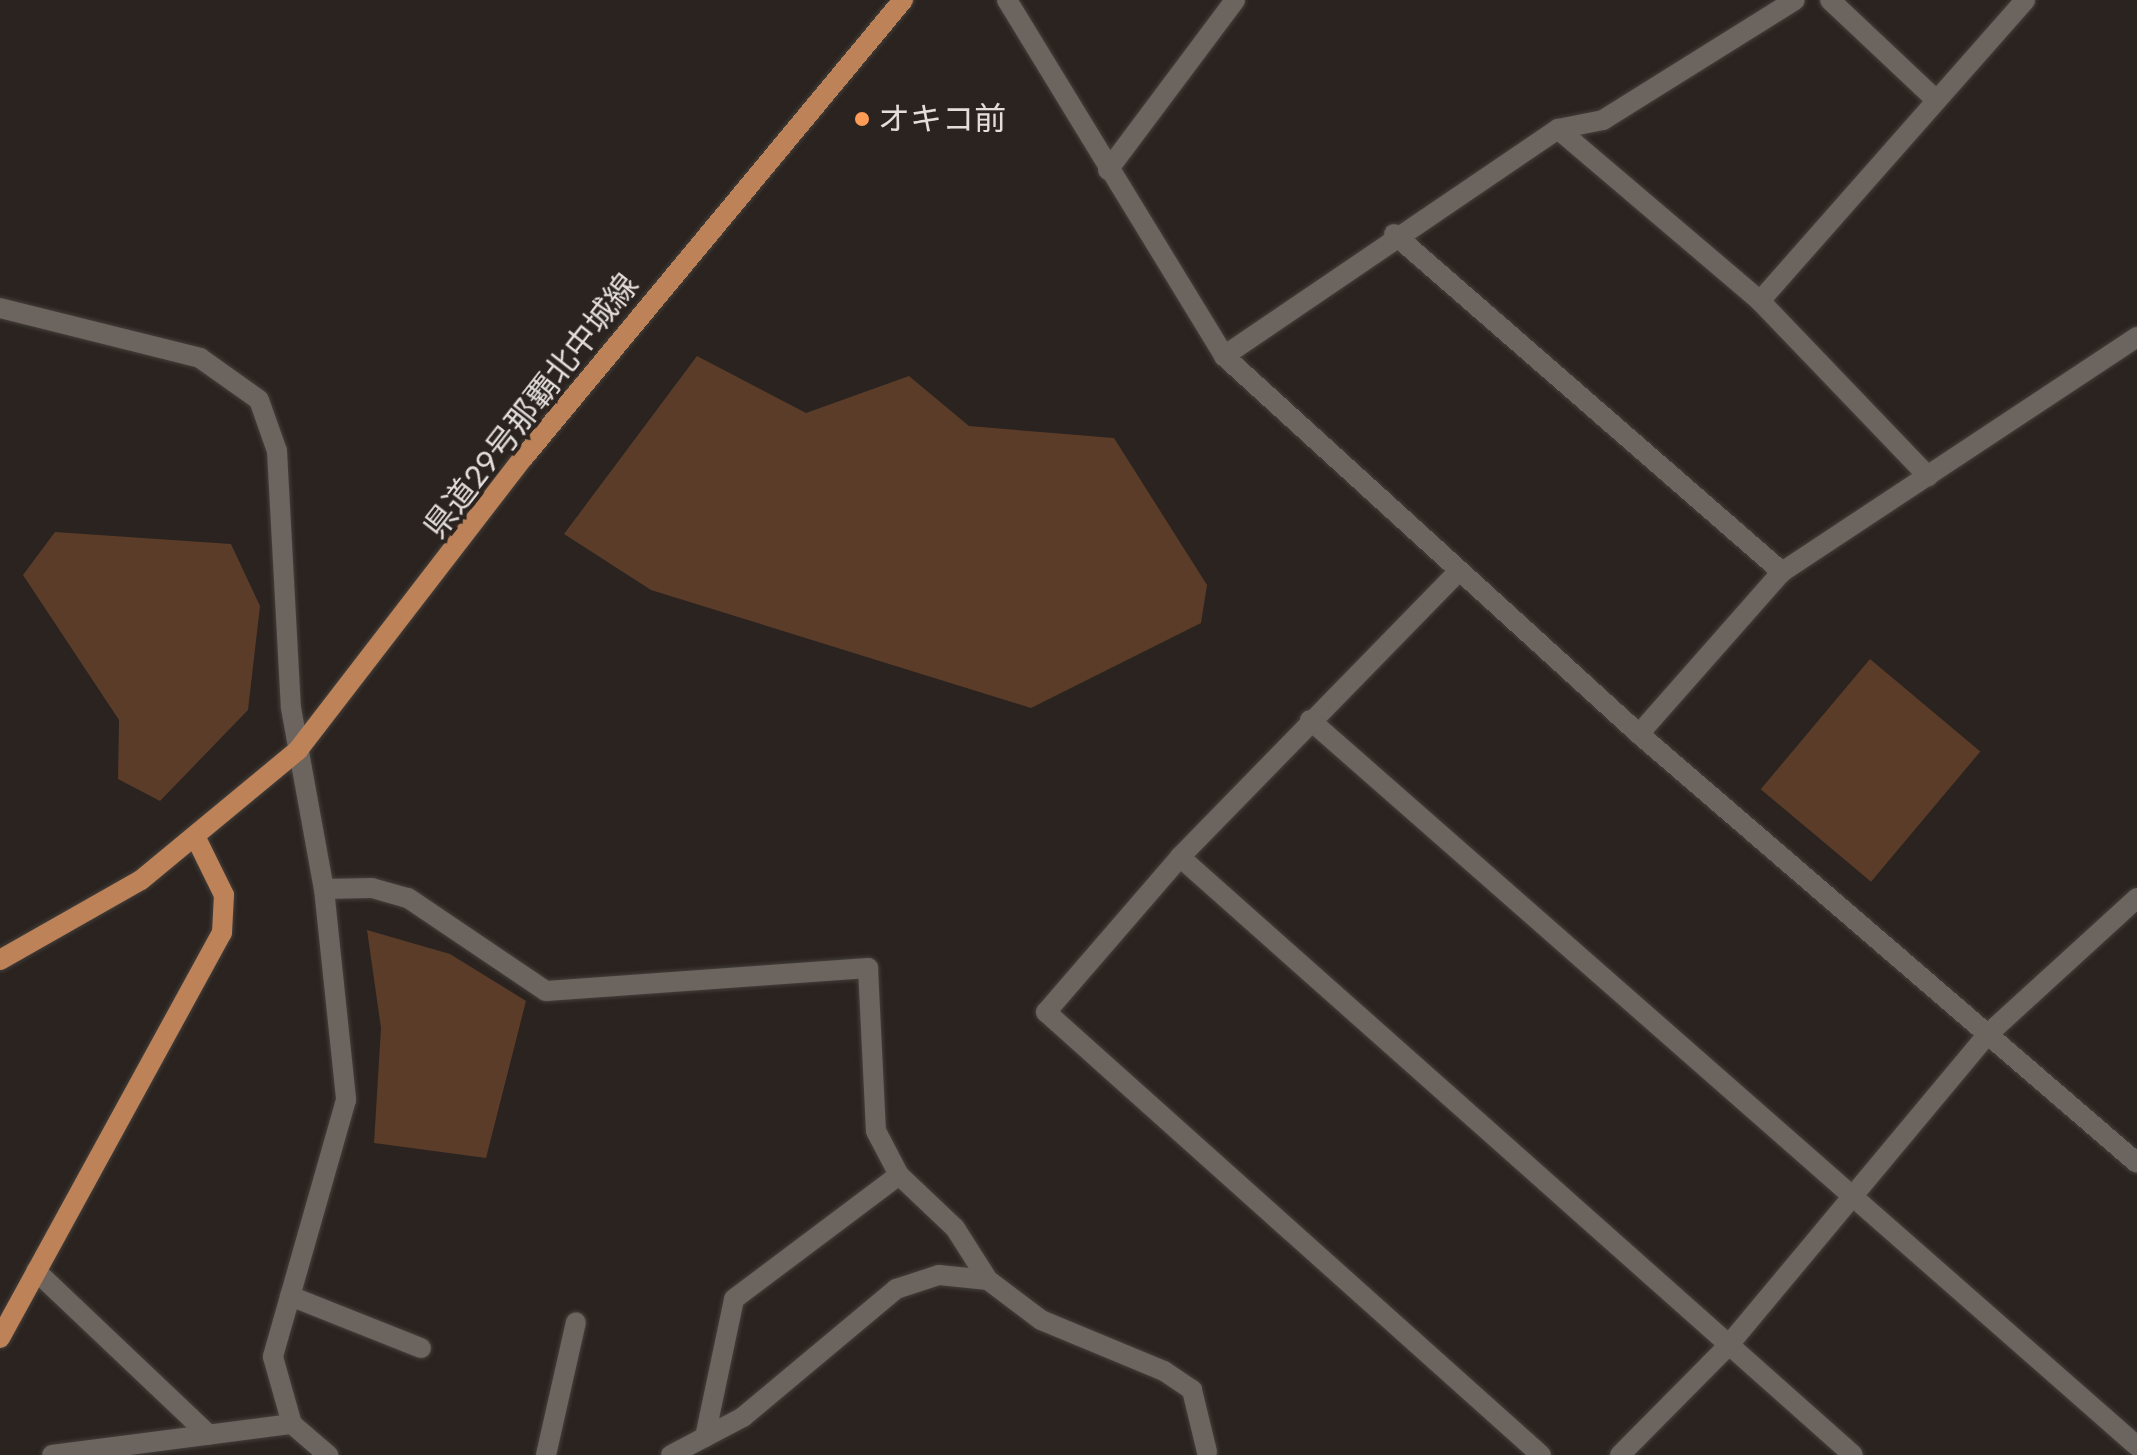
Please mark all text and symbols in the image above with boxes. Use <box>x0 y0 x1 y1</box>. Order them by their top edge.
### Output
place label: オキコ前 <box>878 100 1006 138</box>
marker: オキコ前 <box>853 110 871 128</box>
street label: 県道29号那覇北中城線 <box>416 266 646 546</box>

